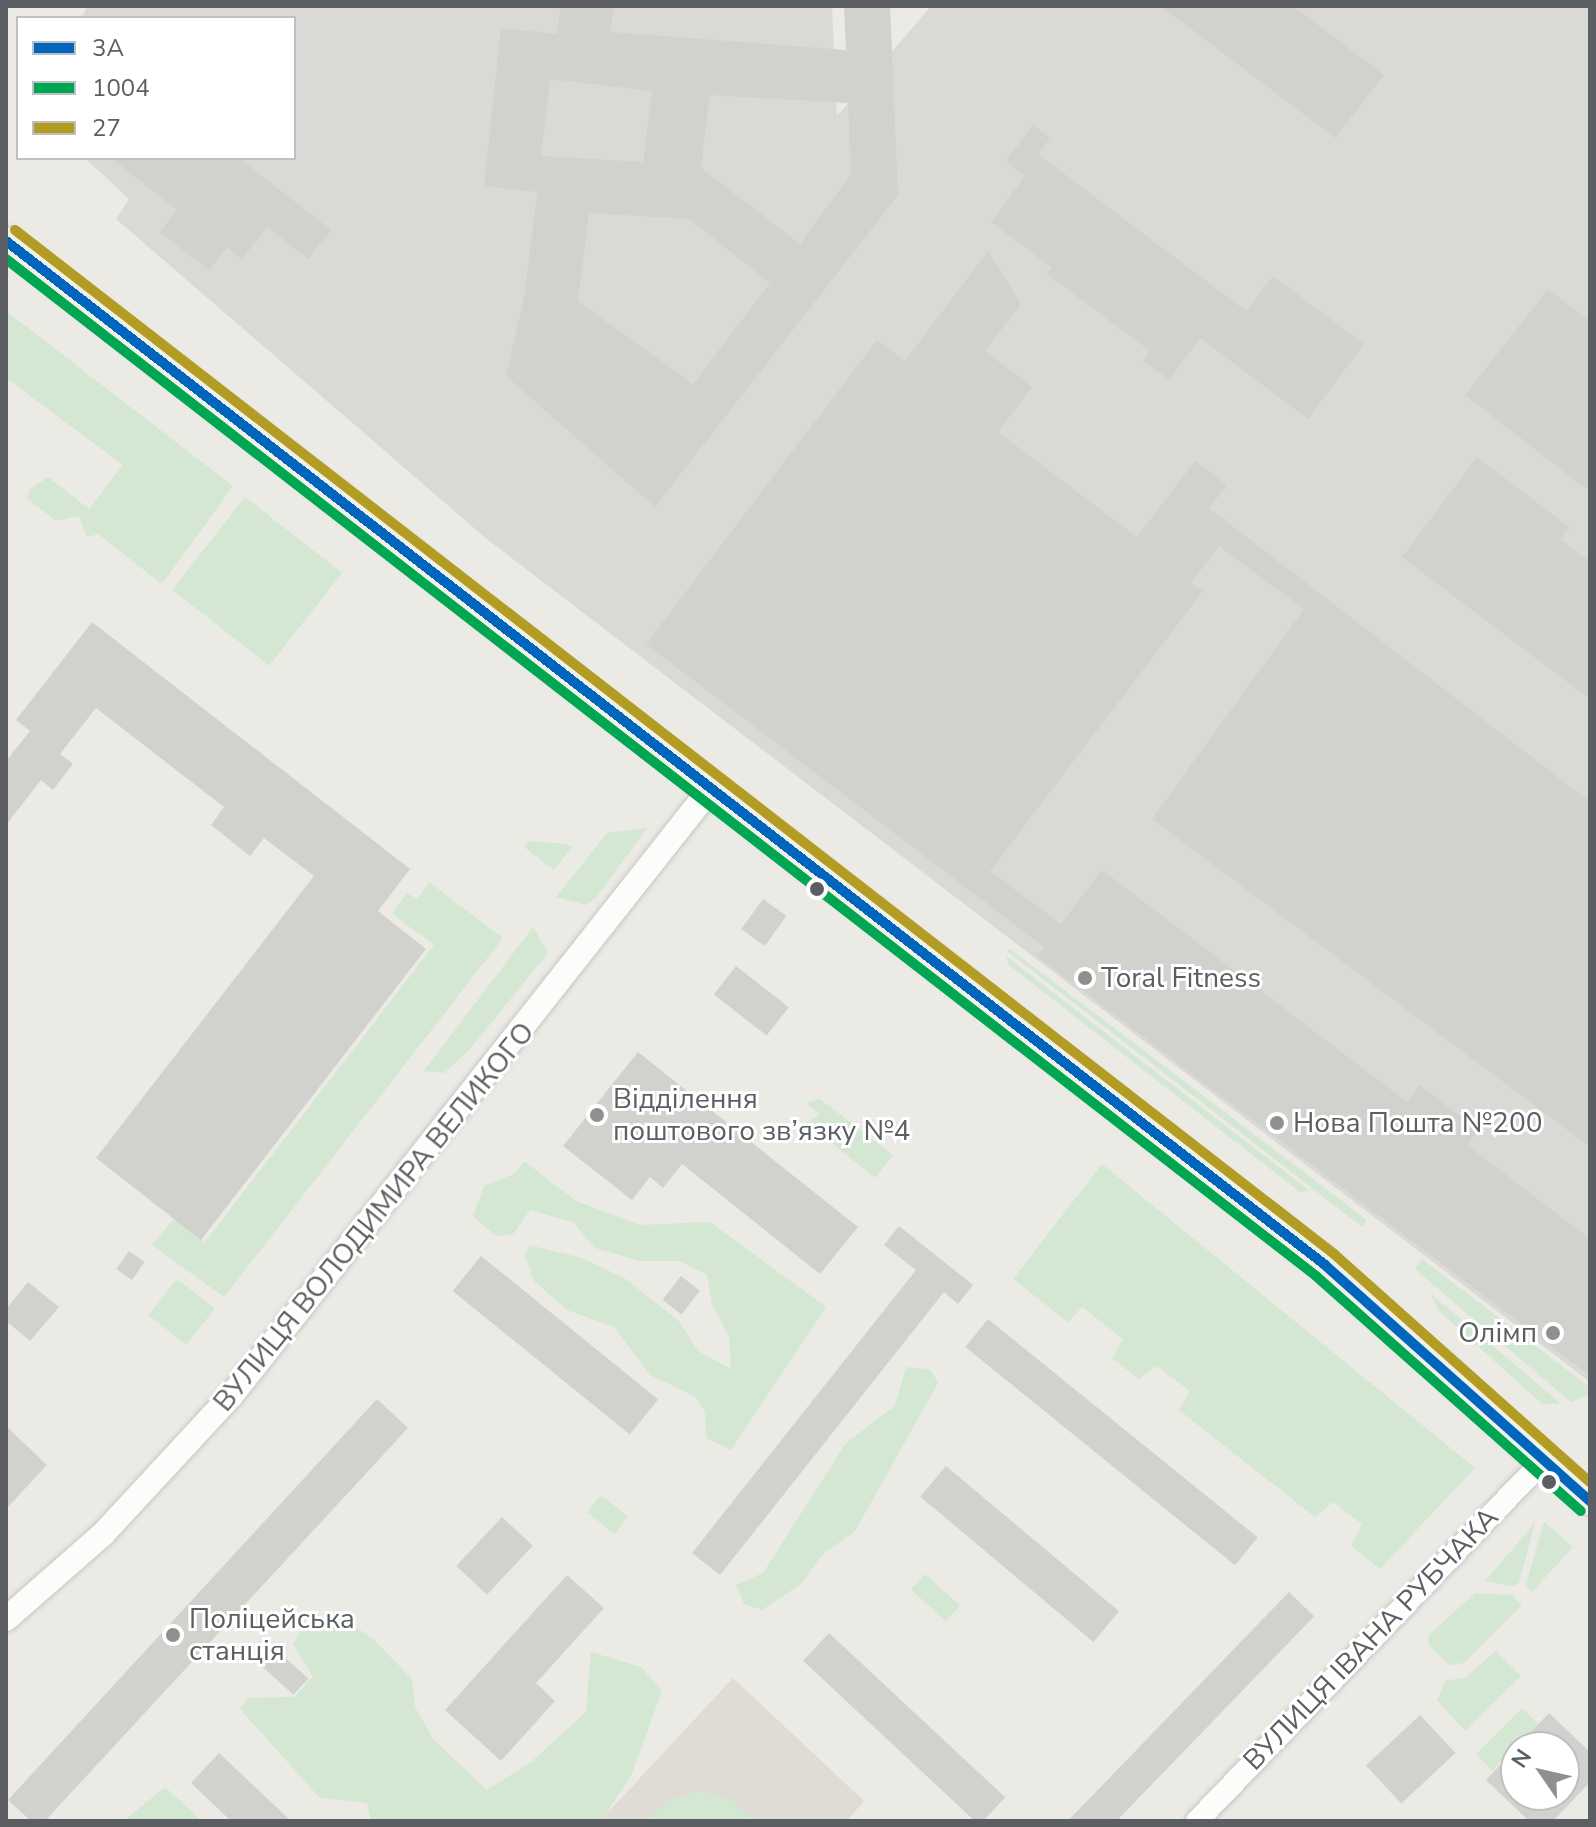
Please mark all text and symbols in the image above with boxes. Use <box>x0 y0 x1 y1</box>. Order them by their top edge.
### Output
legend <box>16 16 296 160</box>
text: 3А <box>92 32 124 64</box>
text: 1004 <box>92 72 150 104</box>
text: 27 <box>92 112 121 144</box>
unlabelled marker <box>809 881 825 897</box>
place label: Toral Fitness <box>1101 961 1261 995</box>
marker: Toral Fitness <box>1076 969 1094 987</box>
street label: ВУЛИЦЯ ВОЛОДИМИРА ВЕЛИКОГО <box>207 1016 541 1418</box>
place label: Відділення поштового зв’язку №4 <box>613 1082 910 1148</box>
marker: Відділення поштового зв’язку №4 <box>588 1106 606 1124</box>
place label: Нова Пошта №200 <box>1293 1106 1542 1140</box>
marker: Нова Пошта №200 <box>1268 1114 1286 1132</box>
place label: Олімп <box>1458 1316 1537 1350</box>
marker: Олімп <box>1544 1324 1562 1342</box>
unlabelled marker <box>1541 1474 1557 1490</box>
street label: ВУЛИЦЯ ІВАНА РУБЧАКА <box>1237 1501 1505 1777</box>
place label: Поліцейська станція <box>189 1602 355 1668</box>
marker: Поліцейська станція <box>164 1626 182 1644</box>
north arrow <box>1500 1731 1580 1811</box>
text: N <box>1505 1743 1539 1774</box>

